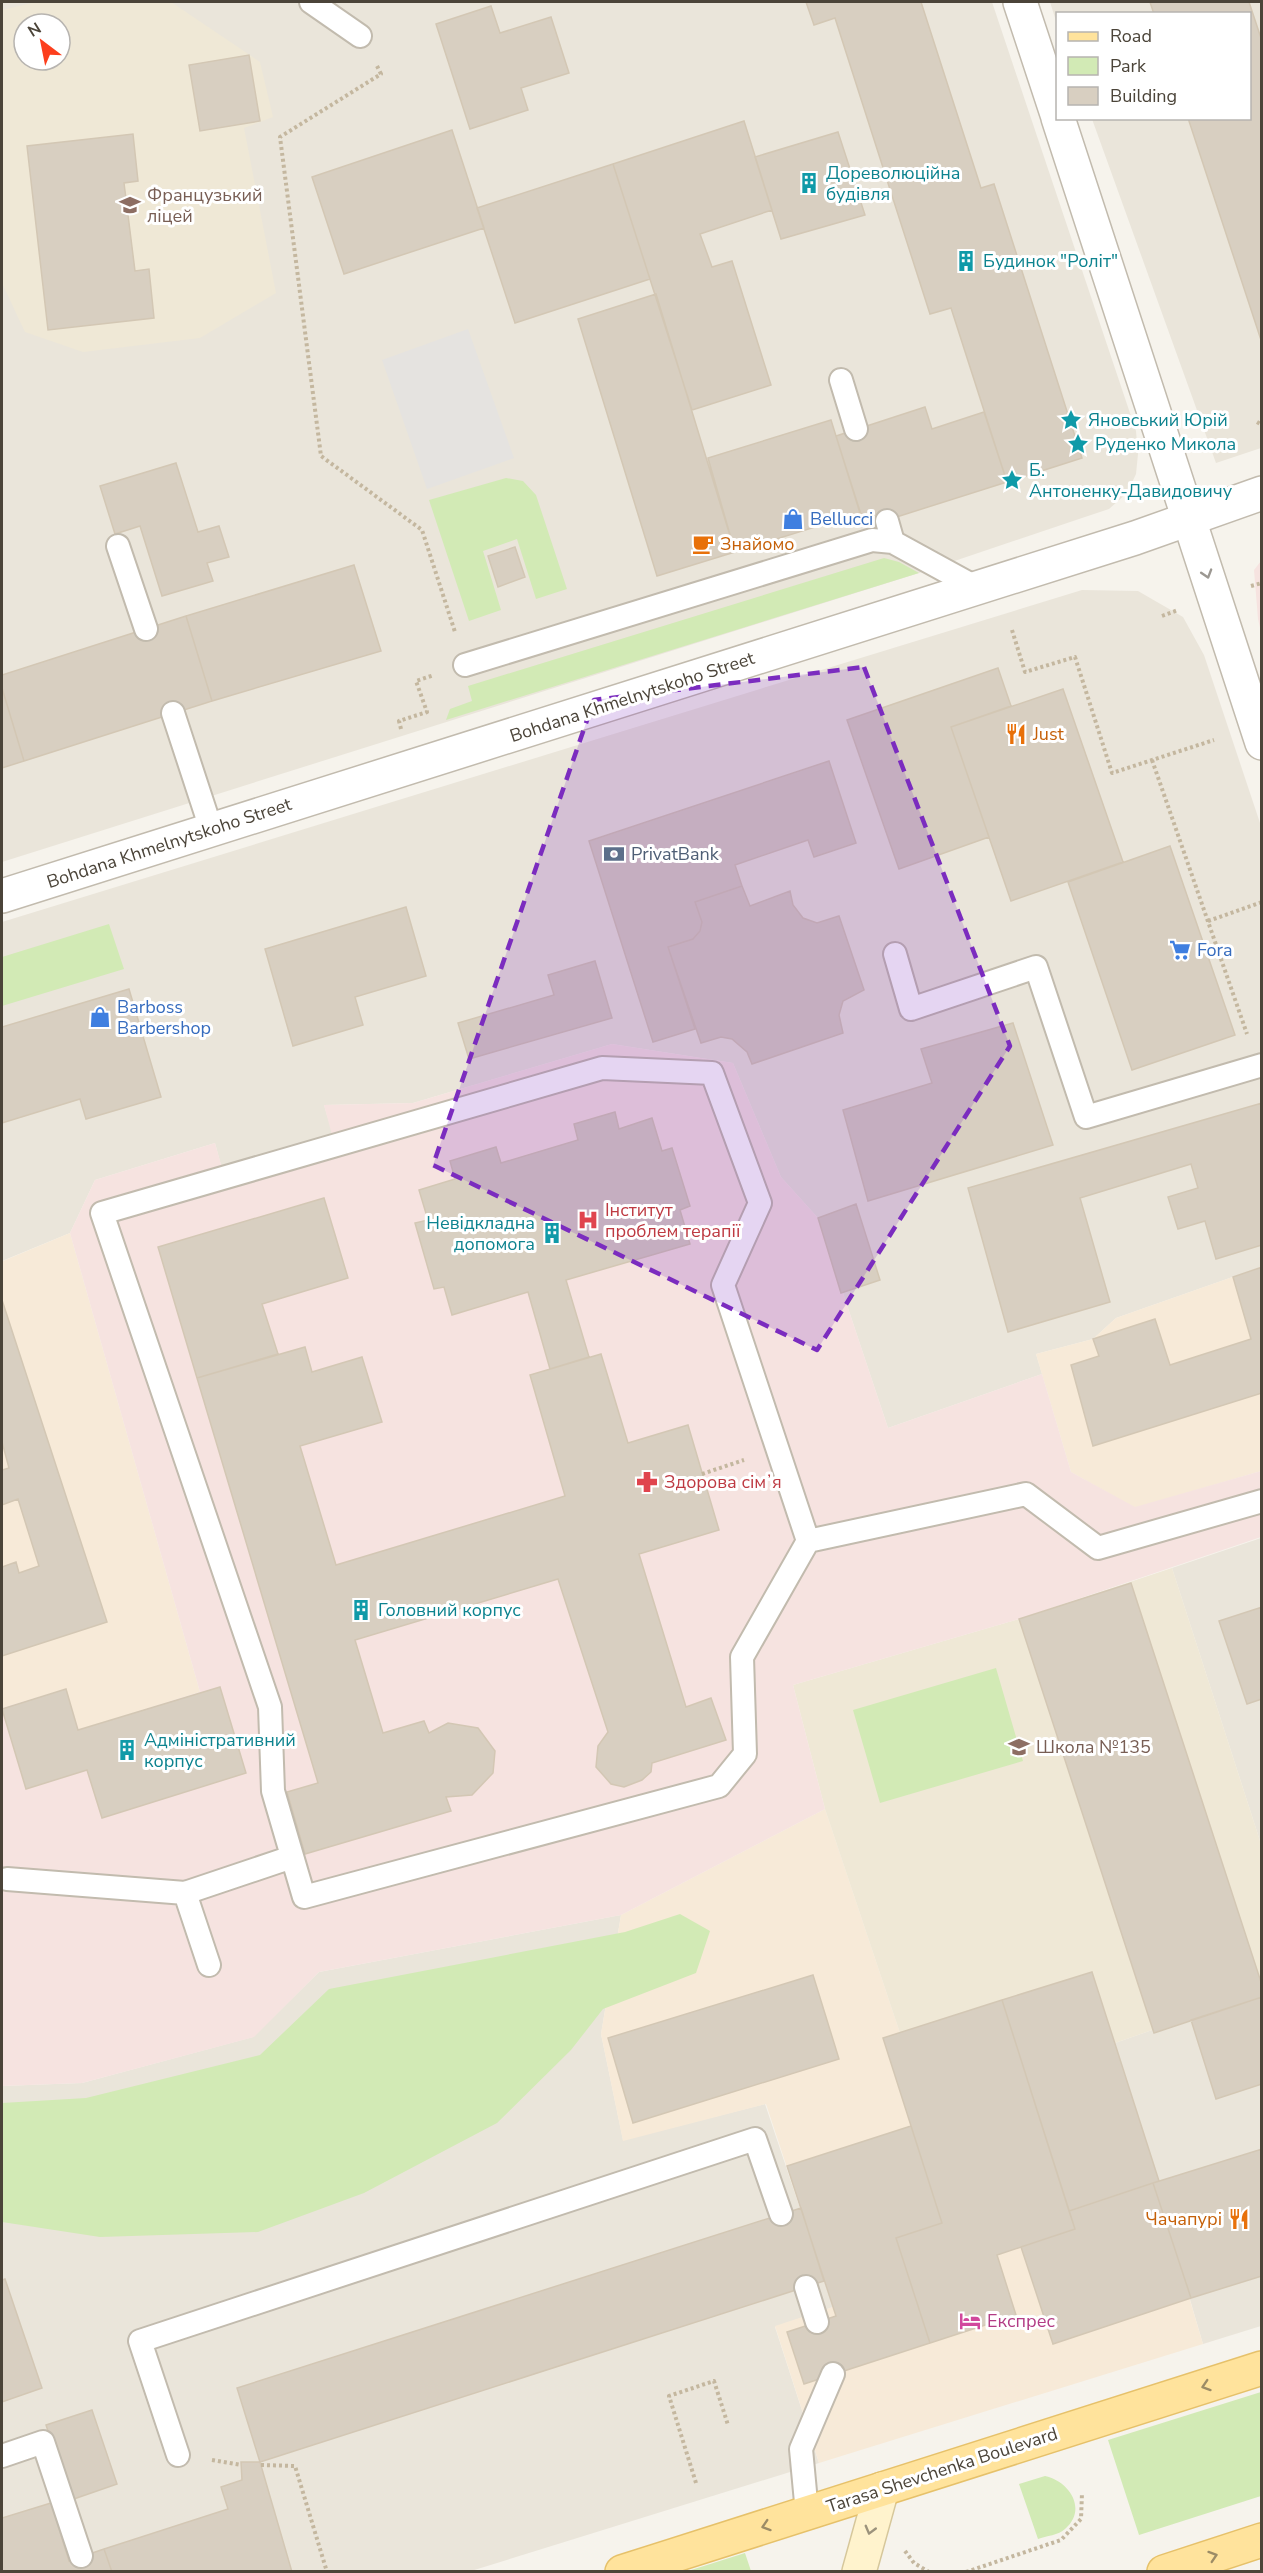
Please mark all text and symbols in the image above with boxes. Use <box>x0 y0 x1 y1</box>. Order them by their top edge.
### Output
north arrow <box>12 12 72 72</box>
legend <box>1056 12 1251 120</box>
text: N <box>24 18 45 43</box>
text: Road <box>1110 24 1152 48</box>
text: Park <box>1110 54 1147 78</box>
text: Building <box>1110 84 1177 108</box>
place label: Дореволюційна будівля <box>826 161 961 206</box>
building icon: Дореволюційна будівля <box>797 171 821 195</box>
place label: Французький ліцей <box>147 183 262 228</box>
school or university icon: Французький ліцей <box>118 193 142 217</box>
building icon: Будинок "Роліт" <box>954 249 978 273</box>
place label: Будинок "Роліт" <box>983 249 1118 273</box>
place icon: Яновський Юрій <box>1059 408 1083 432</box>
place label: Яновський Юрій <box>1088 408 1228 432</box>
place icon: Руденко Микола <box>1066 432 1090 456</box>
place label: Руденко Микола <box>1095 432 1236 456</box>
place label: Б. Антоненку-Давидовичу <box>1029 458 1233 503</box>
place icon: Б. Антоненку-Давидовичу <box>1000 468 1024 492</box>
shop icon: Bellucci <box>781 507 805 531</box>
place label: Bellucci <box>810 507 873 531</box>
cafe icon: Знайомо <box>691 532 715 556</box>
place label: Знайомо <box>720 532 795 556</box>
one-way arrow <box>1200 568 1212 579</box>
street label: Bohdana Khmelnytskoho Street <box>507 646 758 748</box>
restaurant icon: Just <box>1004 722 1028 746</box>
place label: Just <box>1032 722 1064 746</box>
street label: Bohdana Khmelnytskoho Street <box>44 792 295 894</box>
bank icon: PrivatBank <box>602 842 626 866</box>
place label: PrivatBank <box>631 842 720 866</box>
supermarket icon: Fora <box>1168 938 1192 962</box>
place label: Fora <box>1197 938 1232 962</box>
place label: Barboss Barbershop <box>117 995 211 1040</box>
shop icon: Barboss Barbershop <box>88 1005 112 1029</box>
place label: Інститут проблем терапії <box>605 1198 741 1243</box>
hospital icon: Інститут проблем терапії <box>576 1208 600 1232</box>
place label: Невідкладна допомога <box>426 1211 535 1256</box>
building icon: Невідкладна допомога <box>540 1221 564 1245</box>
pharmacy icon: Здорова сімʼя <box>635 1470 659 1494</box>
place label: Здорова сімʼя <box>664 1470 782 1494</box>
building icon: Головний корпус <box>349 1598 373 1622</box>
place label: Головний корпус <box>378 1598 521 1622</box>
place label: Адміністративний корпус <box>144 1728 296 1773</box>
school or university icon: Школа №135 <box>1007 1735 1031 1759</box>
place label: Школа №135 <box>1036 1735 1151 1759</box>
building icon: Адміністративний корпус <box>115 1738 139 1762</box>
place label: Чачапурі <box>1146 2207 1222 2231</box>
restaurant icon: Чачапурі <box>1227 2207 1251 2231</box>
hotel icon: Експрес <box>958 2309 982 2333</box>
place label: Експрес <box>987 2309 1055 2333</box>
one-way arrow <box>1201 2378 1212 2391</box>
street label: Tarasa Shevchenka Boulevard <box>823 2421 1061 2519</box>
one-way arrow <box>761 2519 772 2531</box>
one-way arrow <box>865 2524 877 2535</box>
one-way arrow <box>1207 2550 1218 2563</box>

